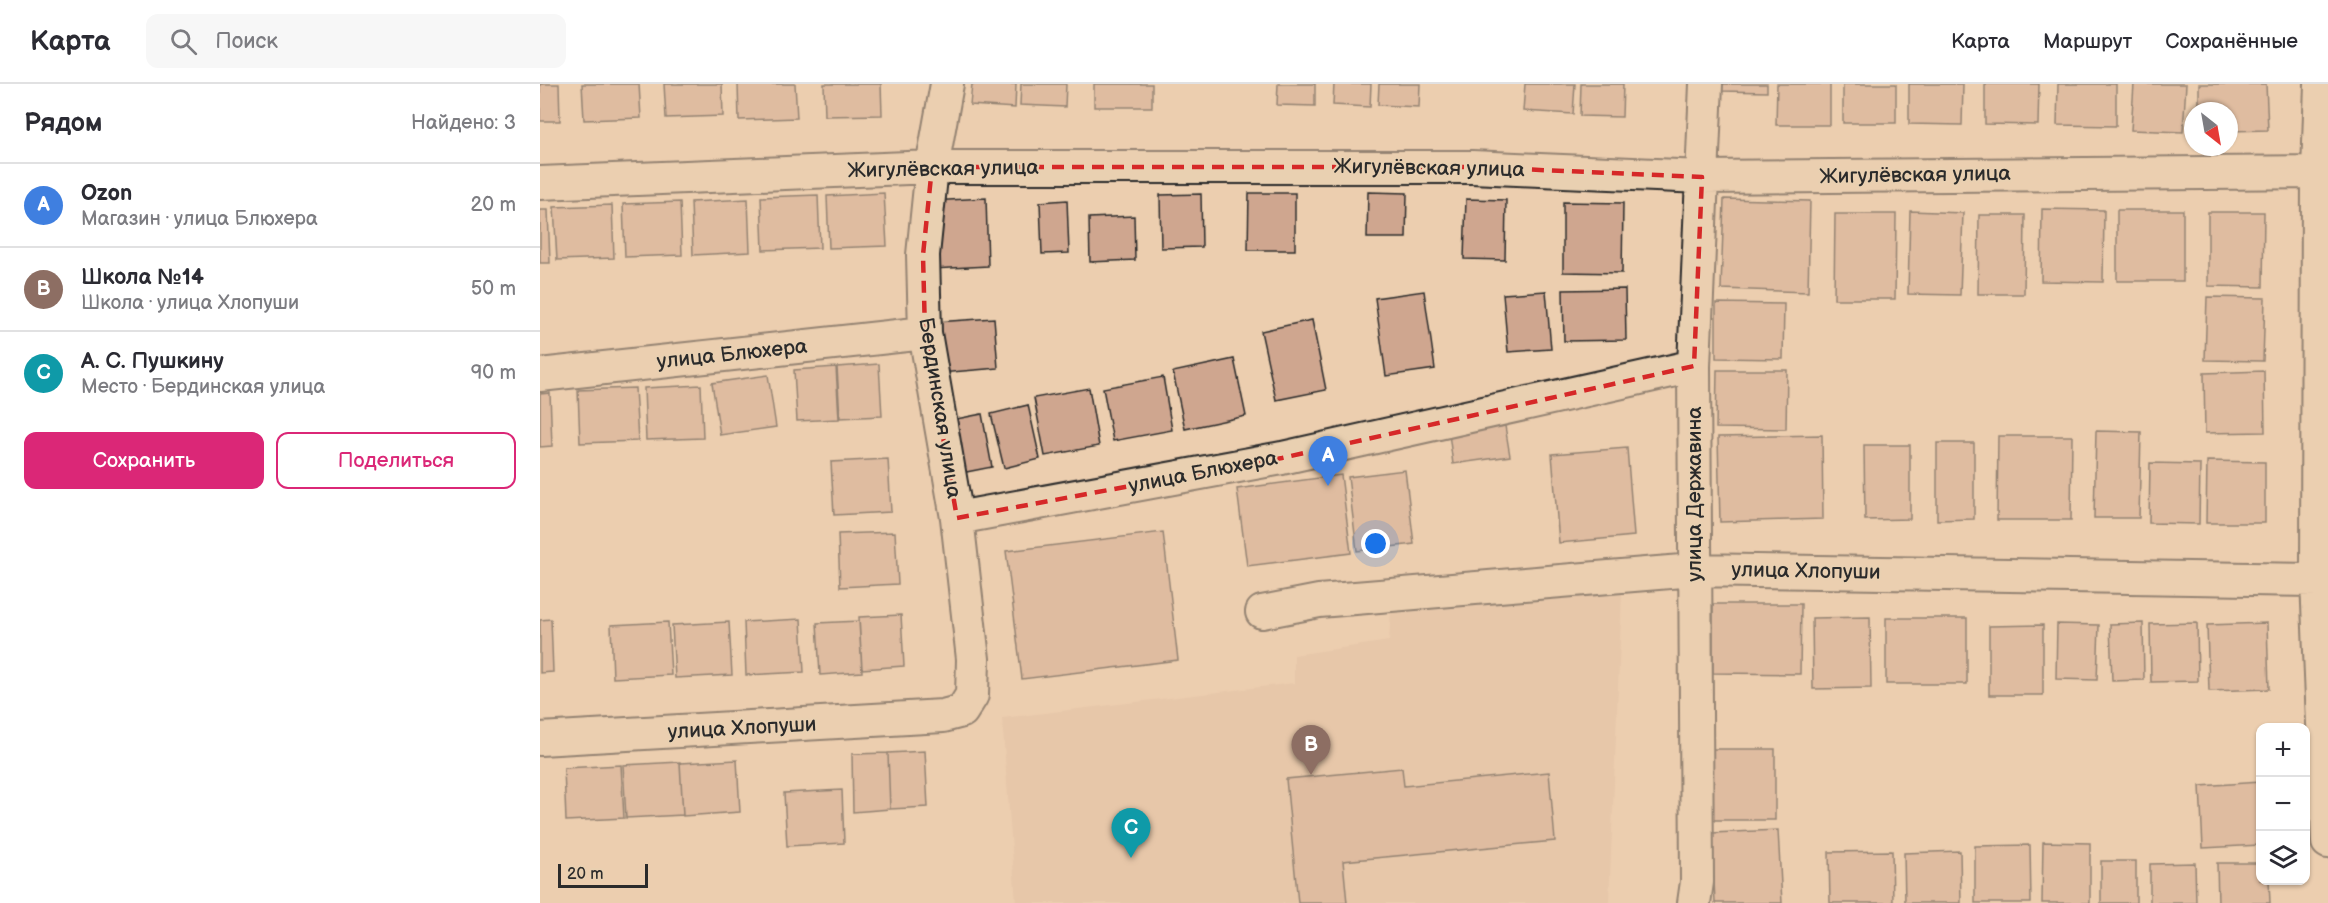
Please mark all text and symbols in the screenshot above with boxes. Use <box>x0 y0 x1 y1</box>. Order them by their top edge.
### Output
search box <box>146 14 566 68</box>
text: Карта <box>30 25 110 58</box>
icon: search <box>167 25 200 58</box>
text: Поиск <box>215 28 278 55</box>
text: Карта <box>1951 29 2010 54</box>
text: Маршрут <box>2043 29 2132 54</box>
text: Сохранённые <box>2165 29 2298 54</box>
north arrow <box>2184 102 2238 156</box>
text: Рядом <box>24 108 102 139</box>
text: Найдено: 3 <box>411 111 516 135</box>
street label: Жигулёвская улица <box>1333 154 1526 182</box>
street label: Жигулёвская улица <box>847 155 1040 183</box>
street label: Жигулёвская улица <box>1819 161 2012 189</box>
text: Ozon <box>81 180 132 207</box>
text: A <box>37 193 50 217</box>
text: 20 m <box>471 193 516 217</box>
text: Магазин · улица Блюхера <box>81 207 318 231</box>
text: Школа №14 <box>81 264 204 291</box>
text: B <box>36 277 51 301</box>
text: 50 m <box>471 277 516 301</box>
text: Школа · улица Хлопуши <box>81 291 299 315</box>
street label: Бердинская улица <box>913 316 967 501</box>
street label: улица Блюхера <box>656 334 809 374</box>
text: А. С. Пушкину <box>81 348 224 375</box>
text: C <box>36 361 51 385</box>
text: 90 m <box>471 361 516 385</box>
text: Место · Бердинская улица <box>81 375 325 399</box>
street label: улица Державина <box>1682 406 1707 582</box>
button: Сохранить <box>24 432 264 489</box>
button: Поделиться <box>276 432 516 489</box>
pin: A <box>1308 436 1348 486</box>
street label: улица Блюхера <box>1126 445 1280 499</box>
your location <box>1361 529 1390 558</box>
street label: улица Хлопуши <box>1731 557 1881 585</box>
street label: улица Хлопуши <box>667 712 817 744</box>
map controls <box>2256 723 2310 885</box>
button: + <box>2256 723 2310 777</box>
pin: B <box>1292 726 1330 775</box>
button: − <box>2256 777 2310 831</box>
pin: C <box>1112 808 1150 858</box>
button: layers <box>2256 831 2310 885</box>
scale bar <box>558 861 648 888</box>
text: 20 m <box>567 865 603 884</box>

